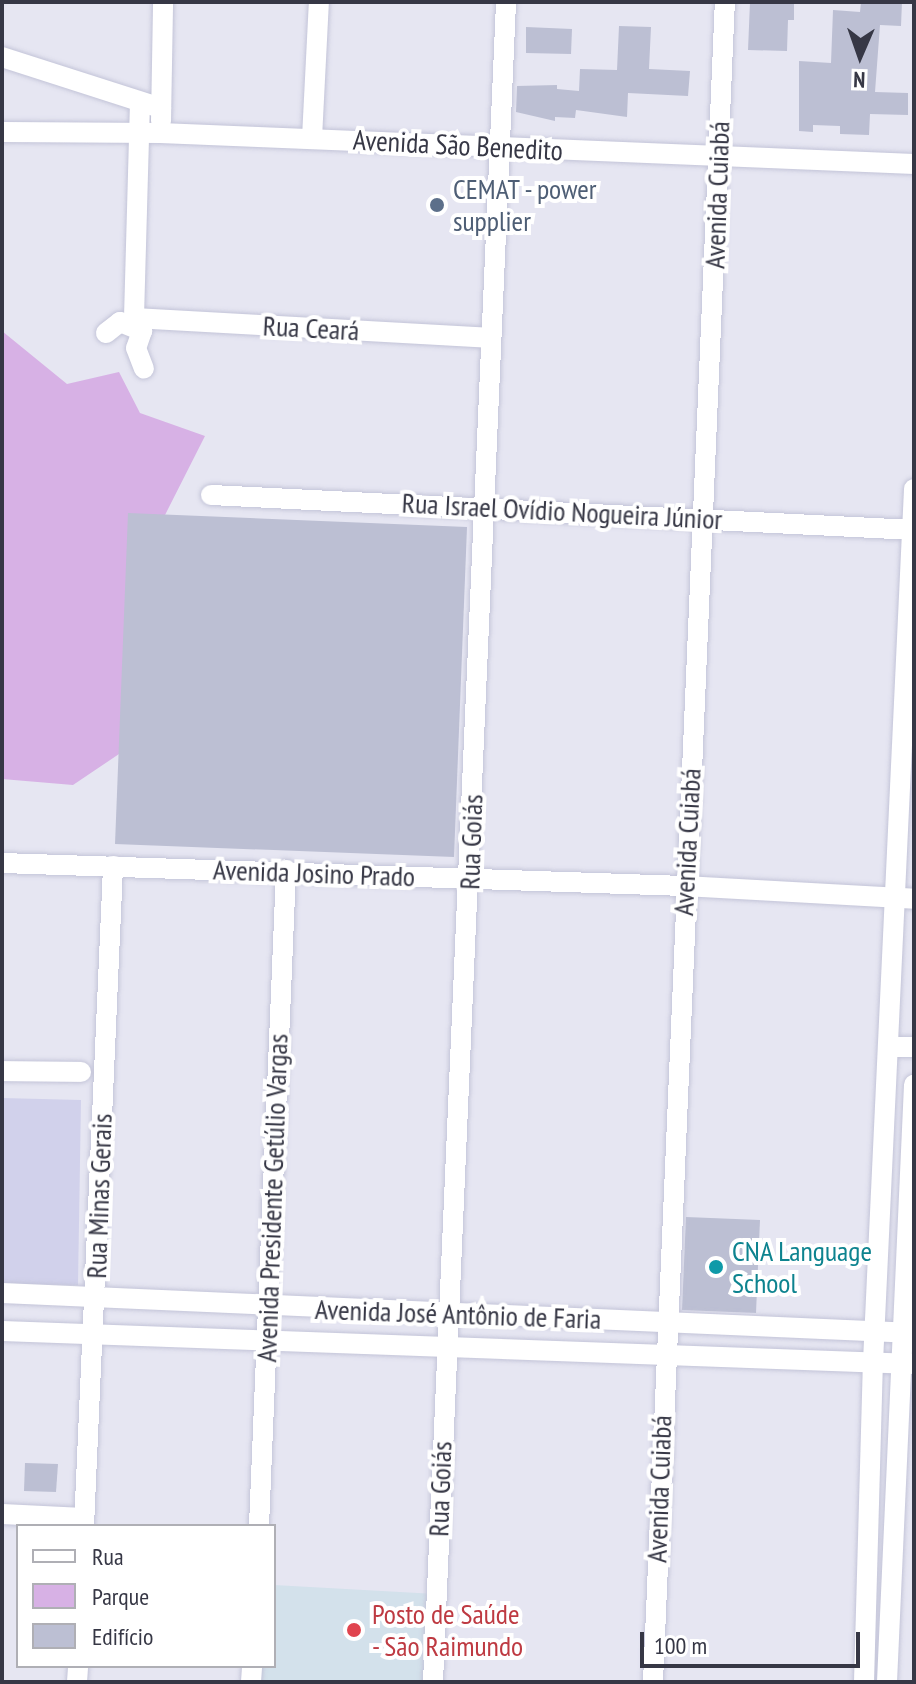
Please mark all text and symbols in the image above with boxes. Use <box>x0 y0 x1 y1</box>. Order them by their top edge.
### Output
north arrow <box>820 16 900 96</box>
text: N <box>853 66 866 94</box>
street label: Avenida Cuiabá <box>698 121 736 269</box>
street label: Avenida São Benedito <box>352 123 564 167</box>
place label: CEMAT - power supplier <box>453 172 599 238</box>
marker: CEMAT - power supplier <box>428 196 446 214</box>
street label: Rua Ceará <box>262 309 360 347</box>
street label: Rua Israel Ovídio Nogueira Júnior <box>401 486 723 536</box>
street label: Avenida Cuiabá <box>666 767 708 917</box>
street label: Rua Goiás <box>453 794 489 890</box>
street label: Avenida Josino Prado <box>212 853 416 893</box>
street label: Avenida Presidente Getúlio Vargas <box>249 1033 295 1363</box>
street label: Rua Minas Gerais <box>79 1113 119 1279</box>
place label: CNA Language School <box>732 1234 873 1300</box>
marker: CNA Language School <box>707 1258 725 1276</box>
street label: Avenida José Antônio de Faria <box>314 1292 602 1336</box>
street label: Avenida Cuiabá <box>640 1415 678 1563</box>
street label: Rua Goiás <box>422 1441 458 1537</box>
legend <box>16 1524 276 1668</box>
text: Rua <box>92 1541 124 1572</box>
text: Parque <box>92 1581 149 1612</box>
place label: Posto de Saúde - São Raimundo <box>372 1597 525 1663</box>
scale bar <box>644 1616 864 1666</box>
marker: Posto de Saúde - São Raimundo <box>343 1619 365 1641</box>
text: Edifício <box>92 1621 153 1652</box>
text: 100 m <box>654 1630 707 1661</box>

